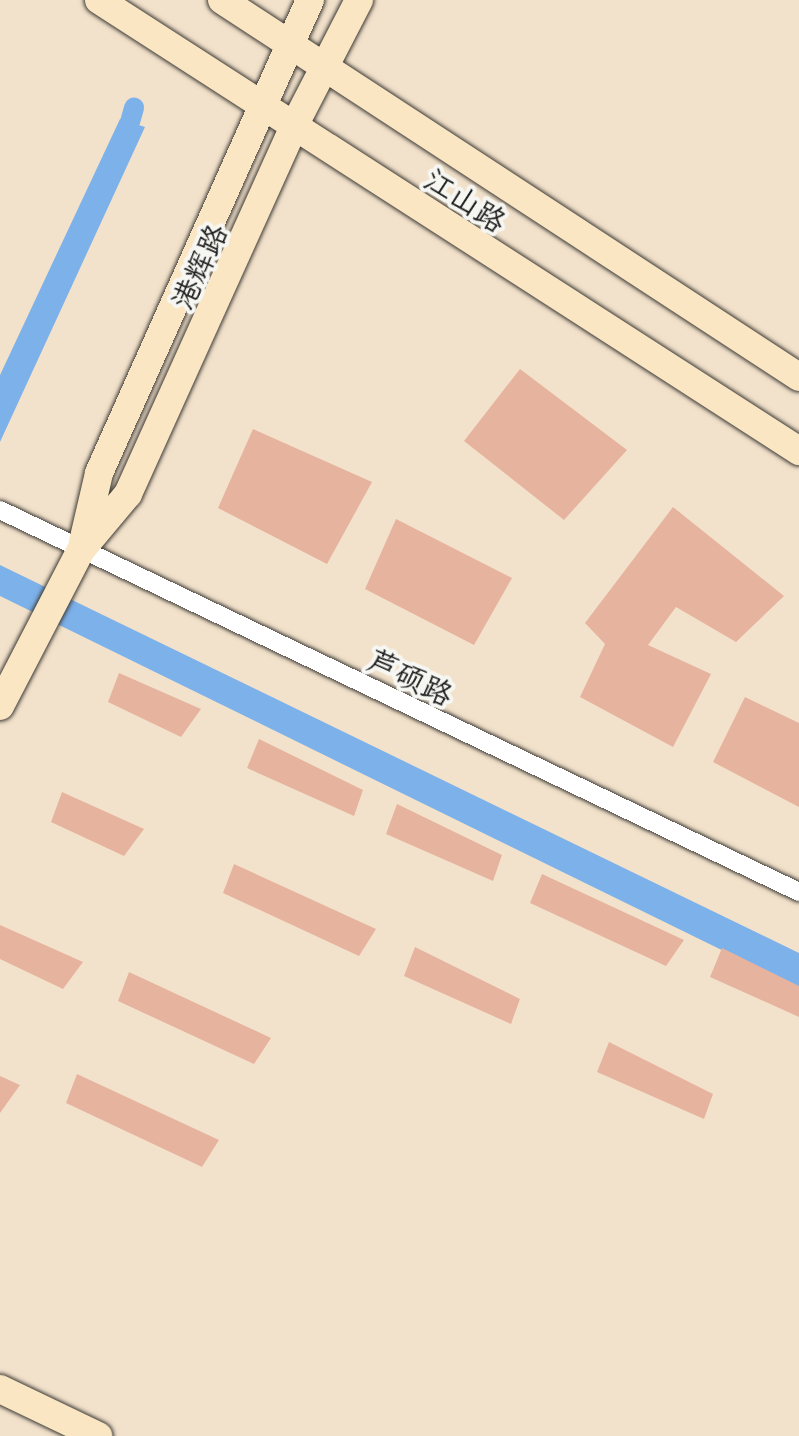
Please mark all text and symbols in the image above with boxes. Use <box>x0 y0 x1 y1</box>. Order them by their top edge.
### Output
street label: 江山路 <box>418 159 514 239</box>
street label: 港辉路 <box>163 218 233 314</box>
street label: 芦硕路 <box>363 640 459 712</box>

